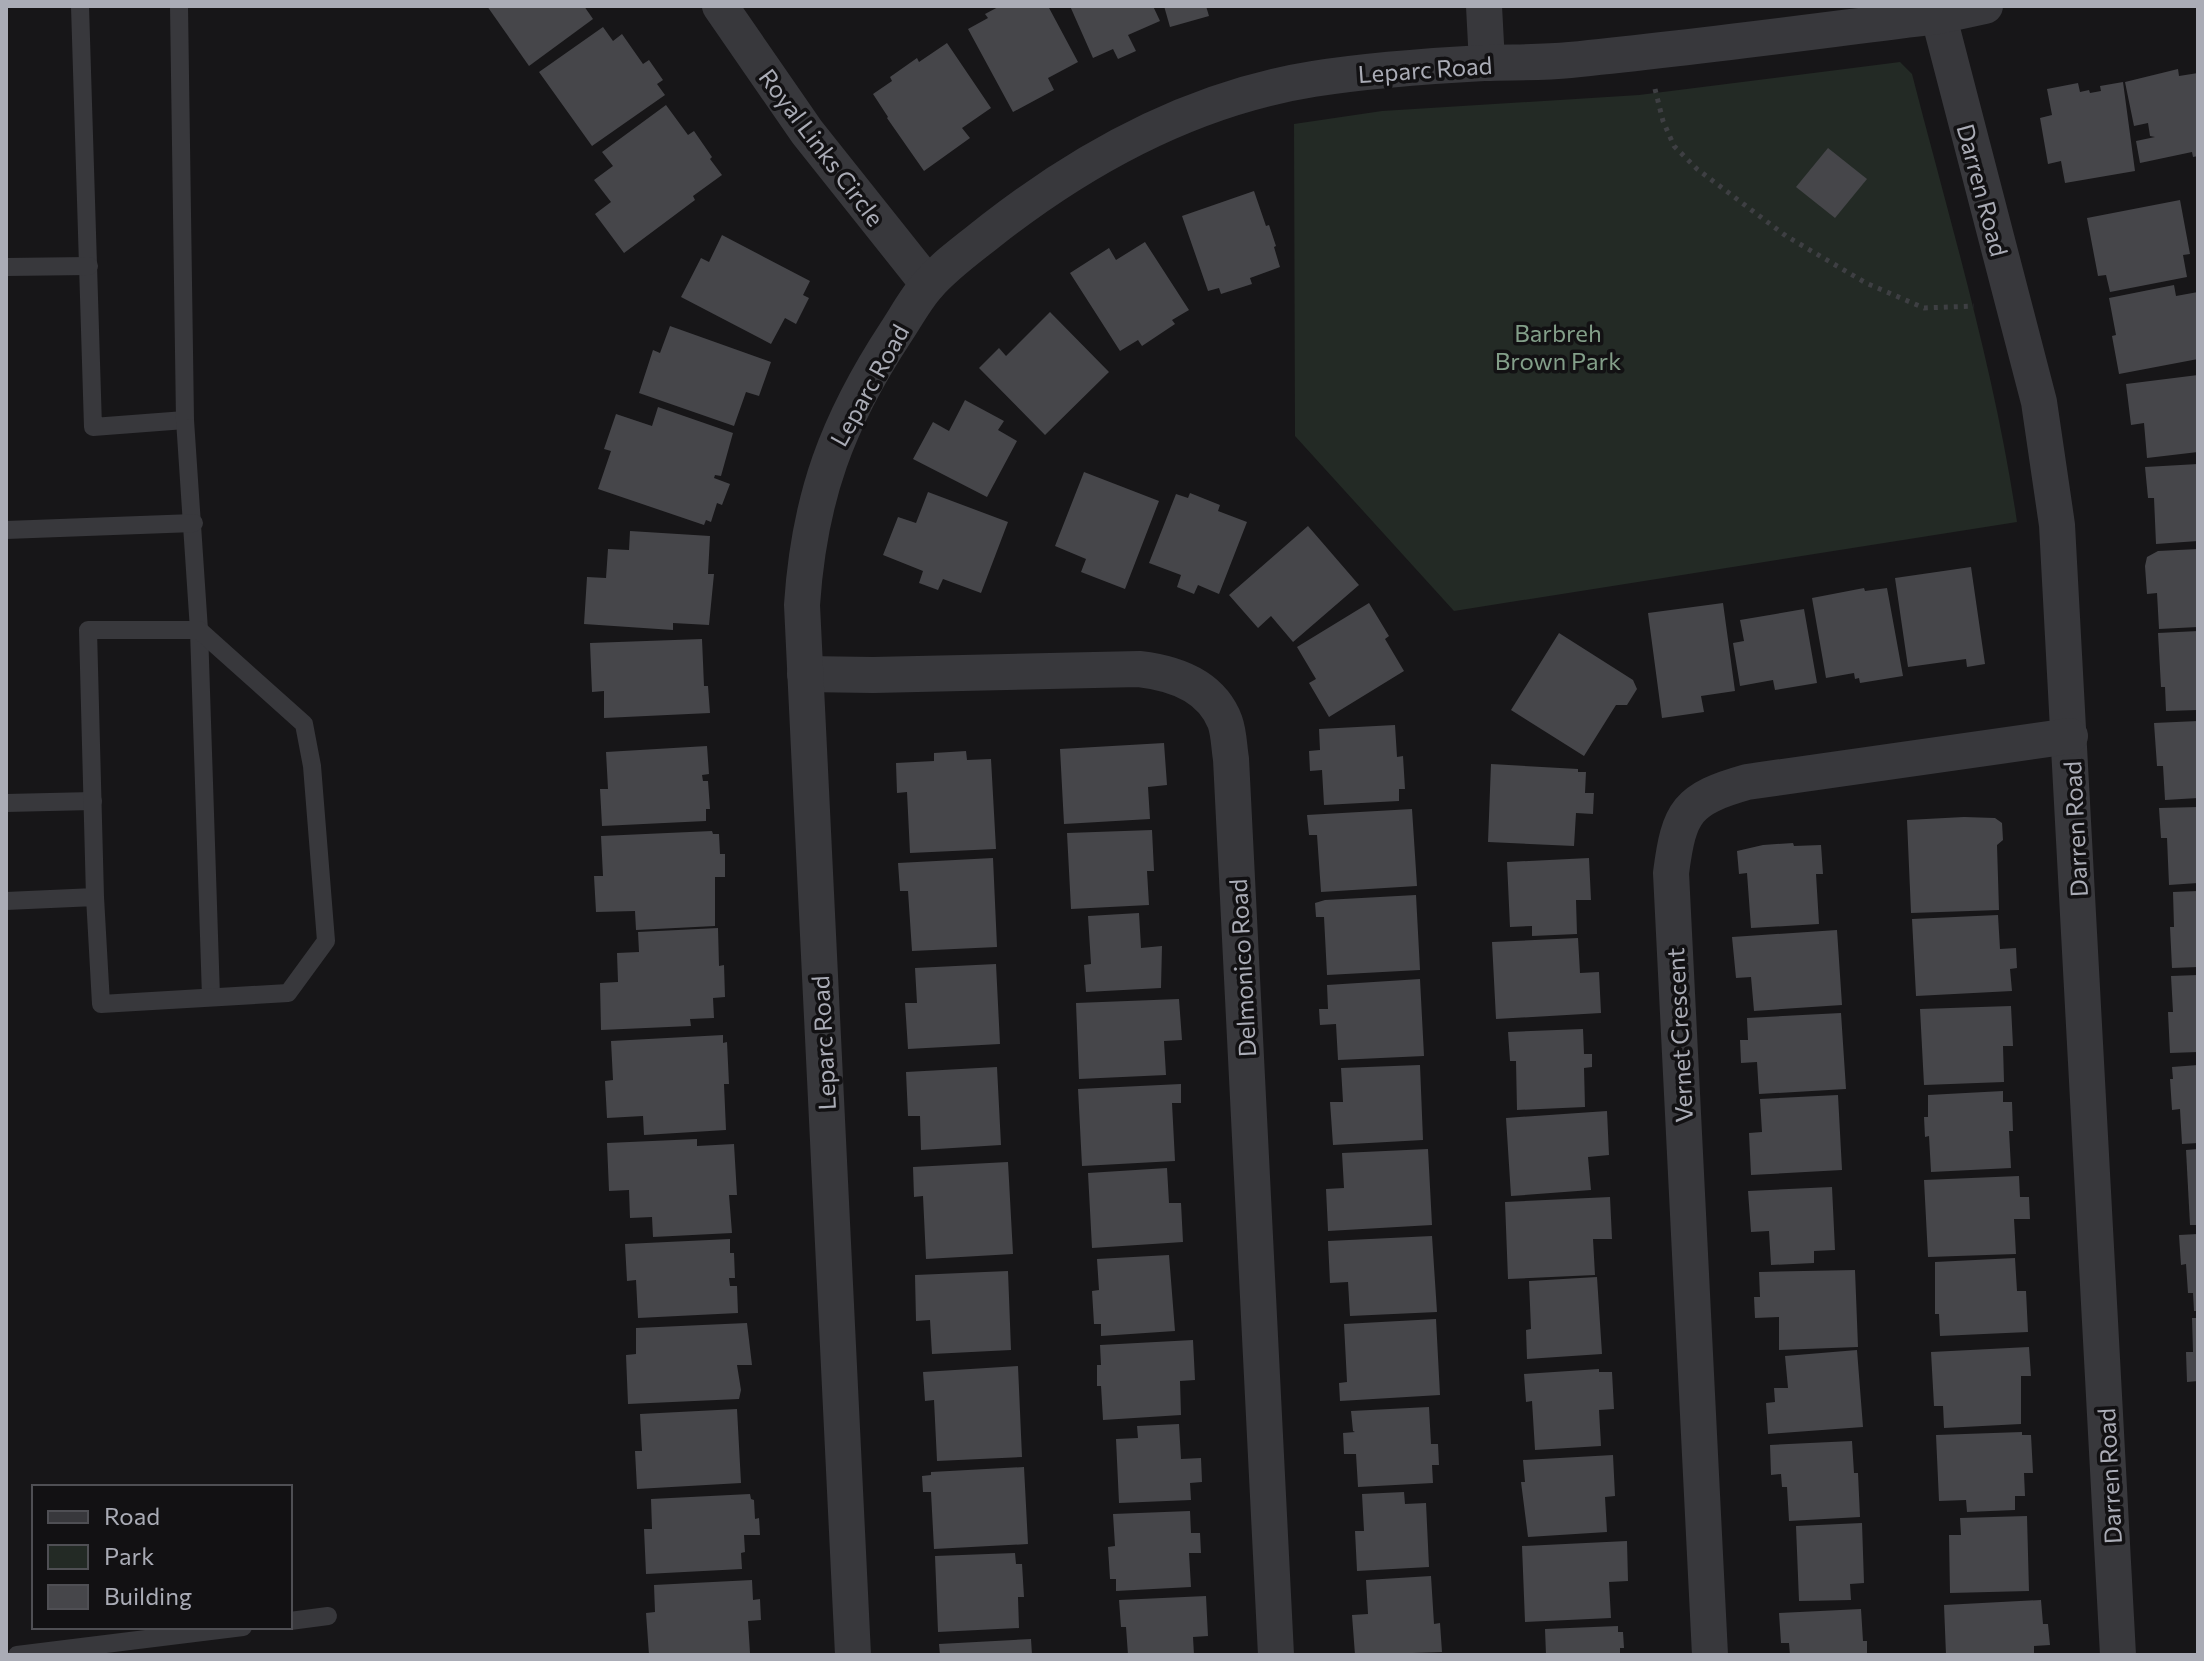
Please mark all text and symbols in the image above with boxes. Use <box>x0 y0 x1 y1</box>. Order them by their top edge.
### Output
street label: Leparc Road <box>1357 50 1493 88</box>
street label: Royal Links Circle <box>753 63 891 231</box>
street label: Darren Road <box>1951 121 2015 259</box>
park label: Barbreh Brown Park <box>1495 318 1621 375</box>
street label: Leparc Road <box>824 319 914 451</box>
street label: Darren Road <box>2057 760 2093 898</box>
street label: Delmonico Road <box>1223 878 1261 1058</box>
street label: Vernet Crescent <box>1660 947 1698 1123</box>
street label: Leparc Road <box>805 975 841 1111</box>
street label: Darren Road <box>2091 1407 2127 1545</box>
legend <box>32 1485 292 1629</box>
text: Road <box>104 1501 160 1530</box>
text: Park <box>104 1541 154 1570</box>
text: Building <box>104 1581 192 1610</box>

